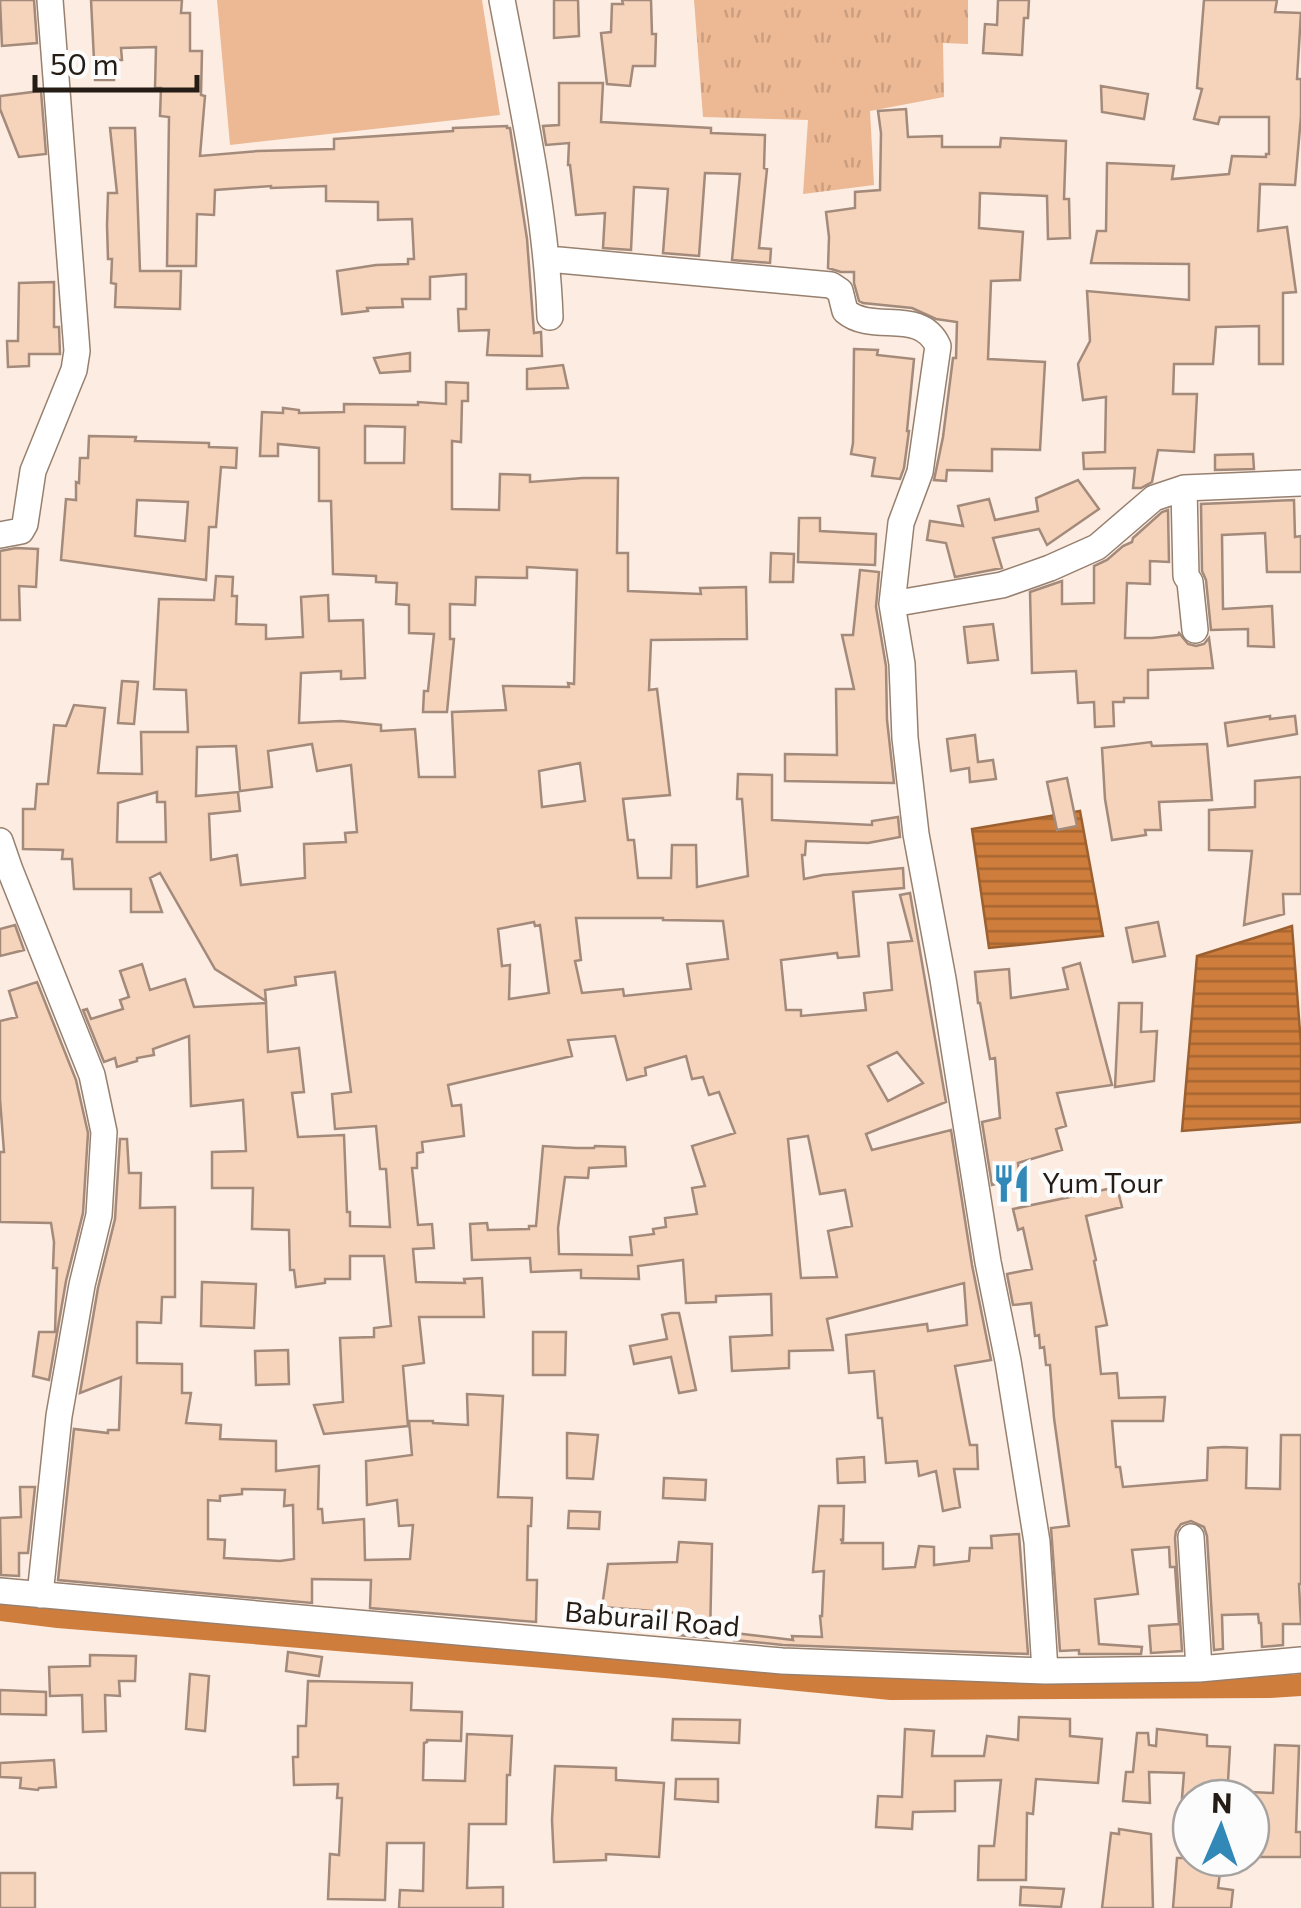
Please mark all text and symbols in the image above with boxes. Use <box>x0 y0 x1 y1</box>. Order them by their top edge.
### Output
scale bar <box>35 30 198 92</box>
text: 50 m <box>50 44 119 81</box>
restaurant icon: Yum Tour <box>991 1162 1033 1204</box>
place label: Yum Tour <box>1042 1165 1163 1199</box>
street label: Baburail Road <box>563 1593 741 1643</box>
north arrow <box>1171 1778 1271 1878</box>
text: N <box>1211 1785 1233 1819</box>

